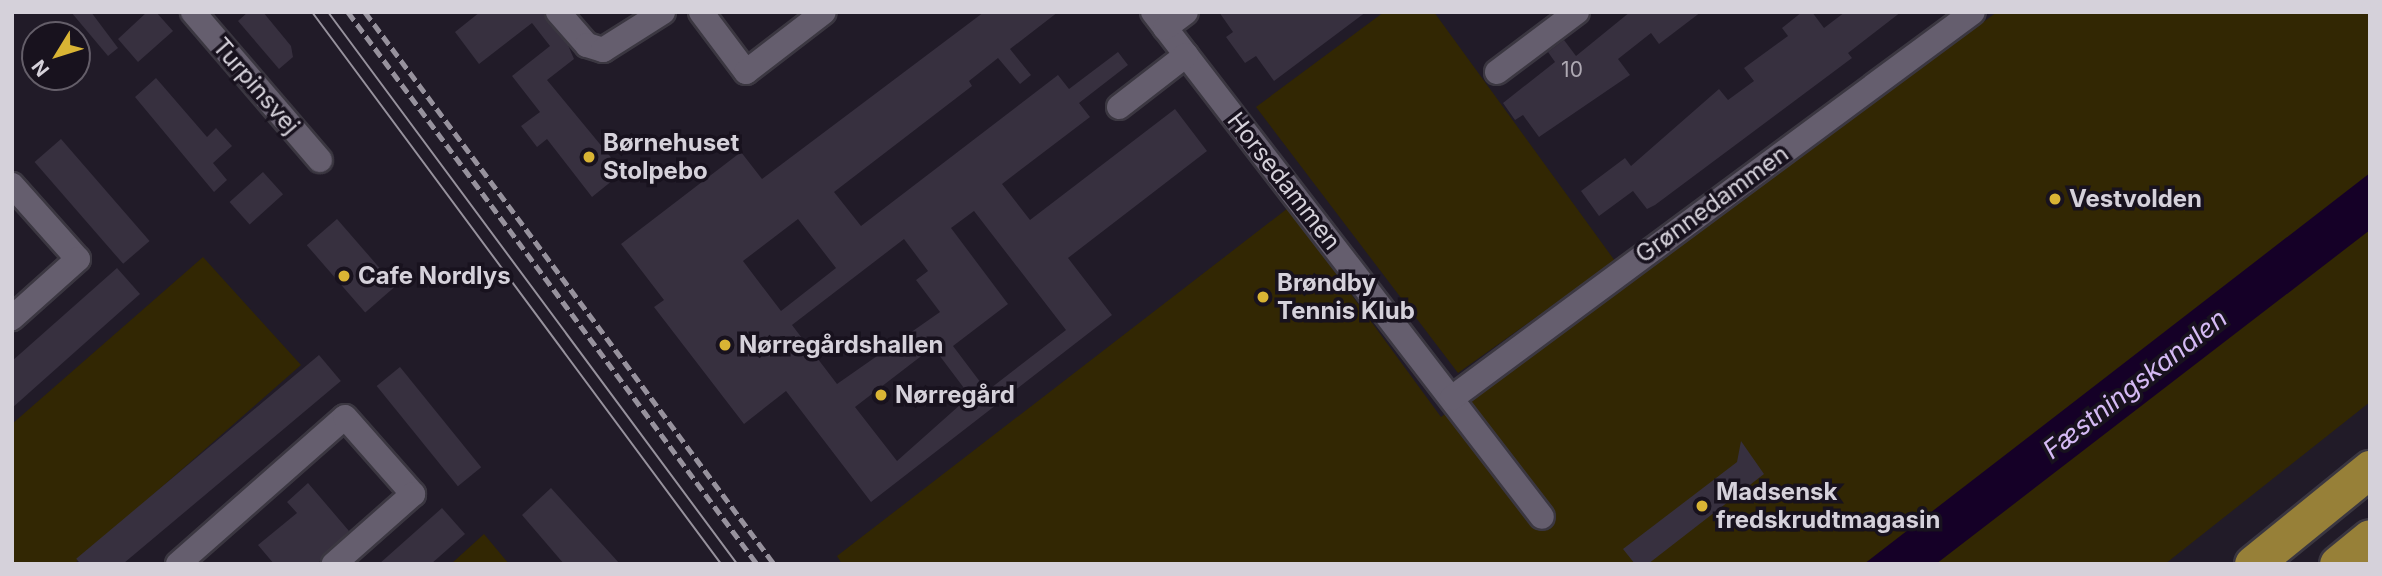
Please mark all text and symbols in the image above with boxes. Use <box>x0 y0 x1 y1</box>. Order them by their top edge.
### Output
north arrow <box>21 21 91 91</box>
street label: Turpinsvej <box>207 32 305 140</box>
text: N <box>27 55 54 81</box>
house number: 10 <box>1561 57 1583 83</box>
street label: Horsedammen <box>1221 107 1347 255</box>
place label: Børnehuset Stolpebo <box>603 129 739 185</box>
street label: Grønnedammen <box>1630 139 1794 269</box>
marker: Børnehuset Stolpebo <box>581 149 597 165</box>
place label: Vestvolden <box>2069 185 2202 213</box>
marker: Vestvolden <box>2047 191 2063 207</box>
place label: Cafe Nordlys <box>358 262 511 290</box>
marker: Cafe Nordlys <box>336 268 352 284</box>
place label: Brøndby Tennis Klub <box>1277 269 1415 325</box>
marker: Brøndby Tennis Klub <box>1255 289 1271 305</box>
water label: Fæstningskanalen <box>2037 302 2233 466</box>
place label: Nørregårdshallen <box>739 331 943 359</box>
marker: Nørregårdshallen <box>717 337 733 353</box>
place label: Nørregård <box>895 381 1015 409</box>
marker: Nørregård <box>873 387 889 403</box>
place label: Madsensk fredskrudtmagasin <box>1716 478 1940 534</box>
marker: Madsensk fredskrudtmagasin <box>1694 498 1710 514</box>

